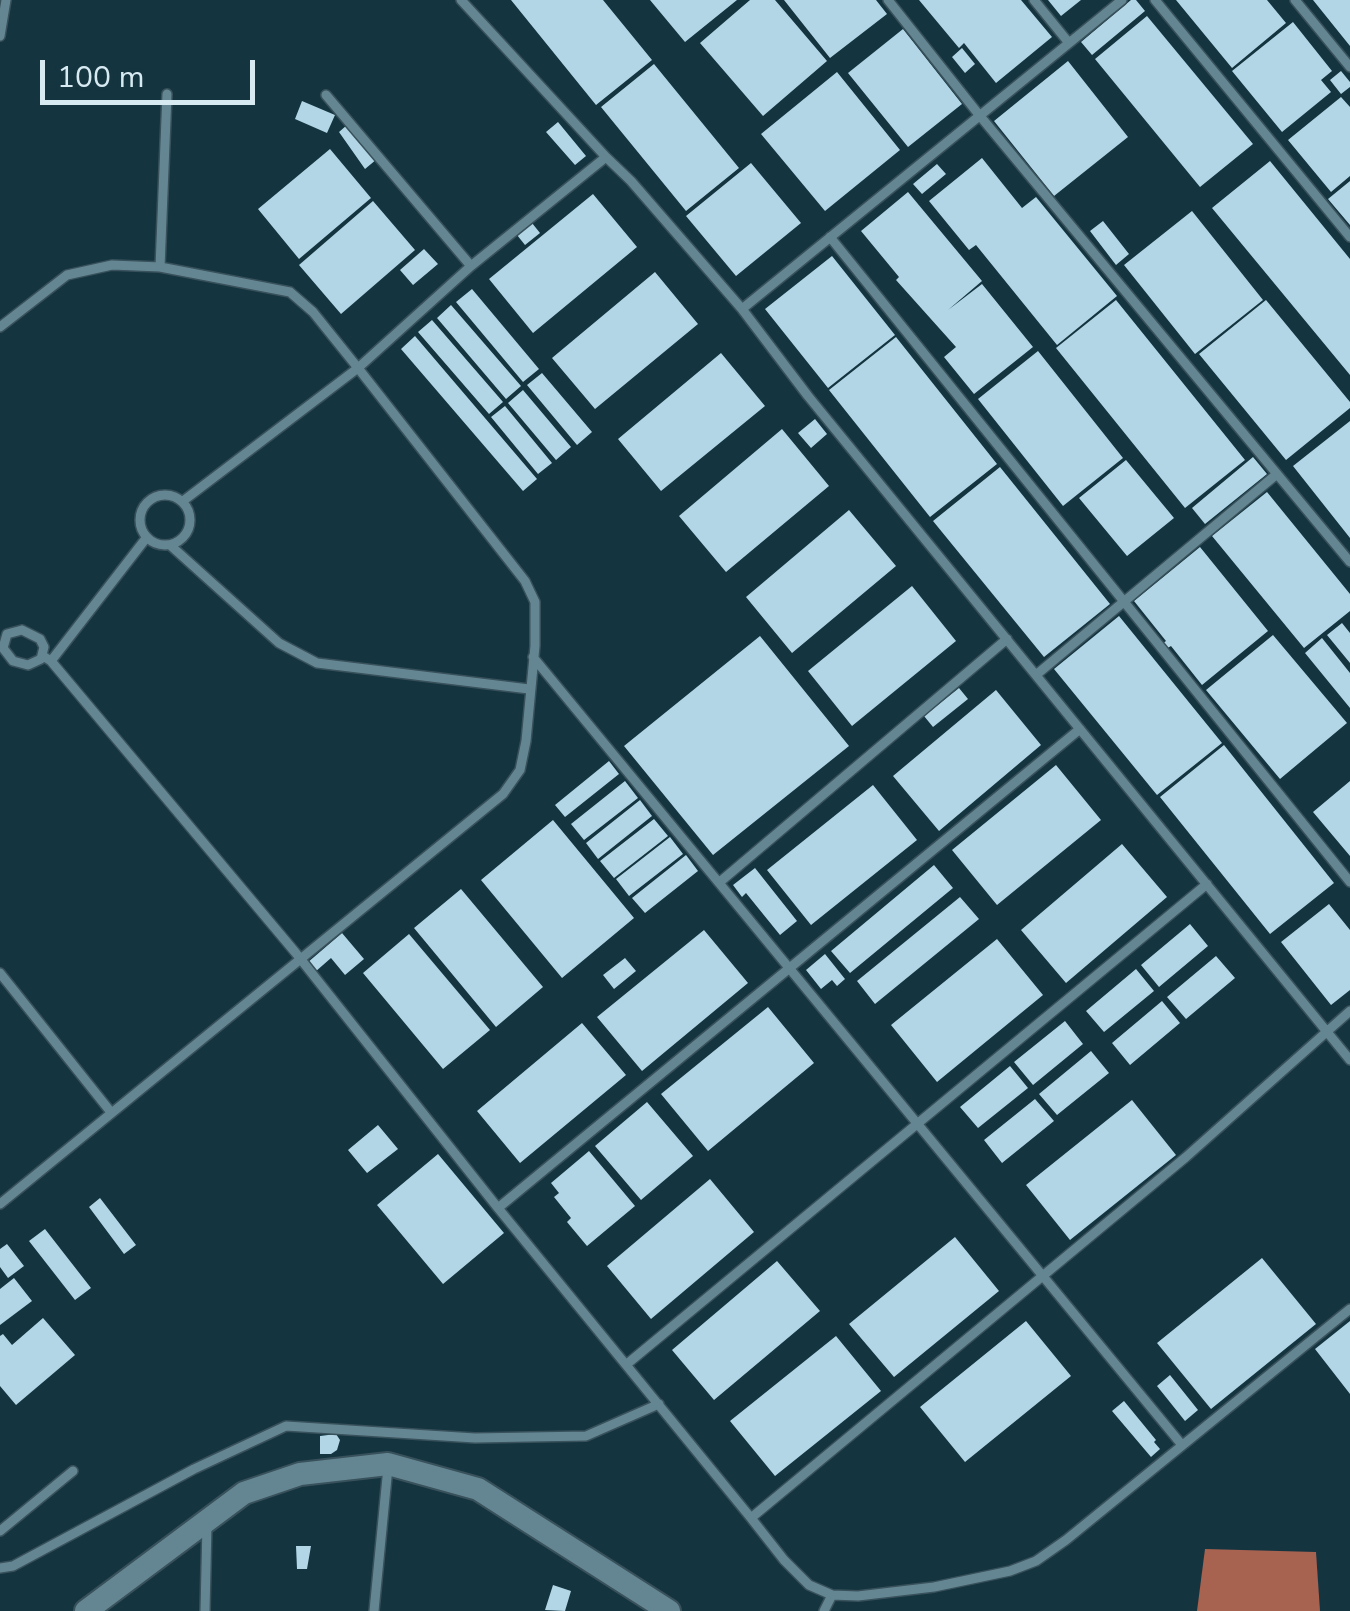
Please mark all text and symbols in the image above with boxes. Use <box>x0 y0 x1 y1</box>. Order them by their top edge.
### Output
scale bar <box>45 40 260 102</box>
text: 100 m <box>57 57 144 98</box>

